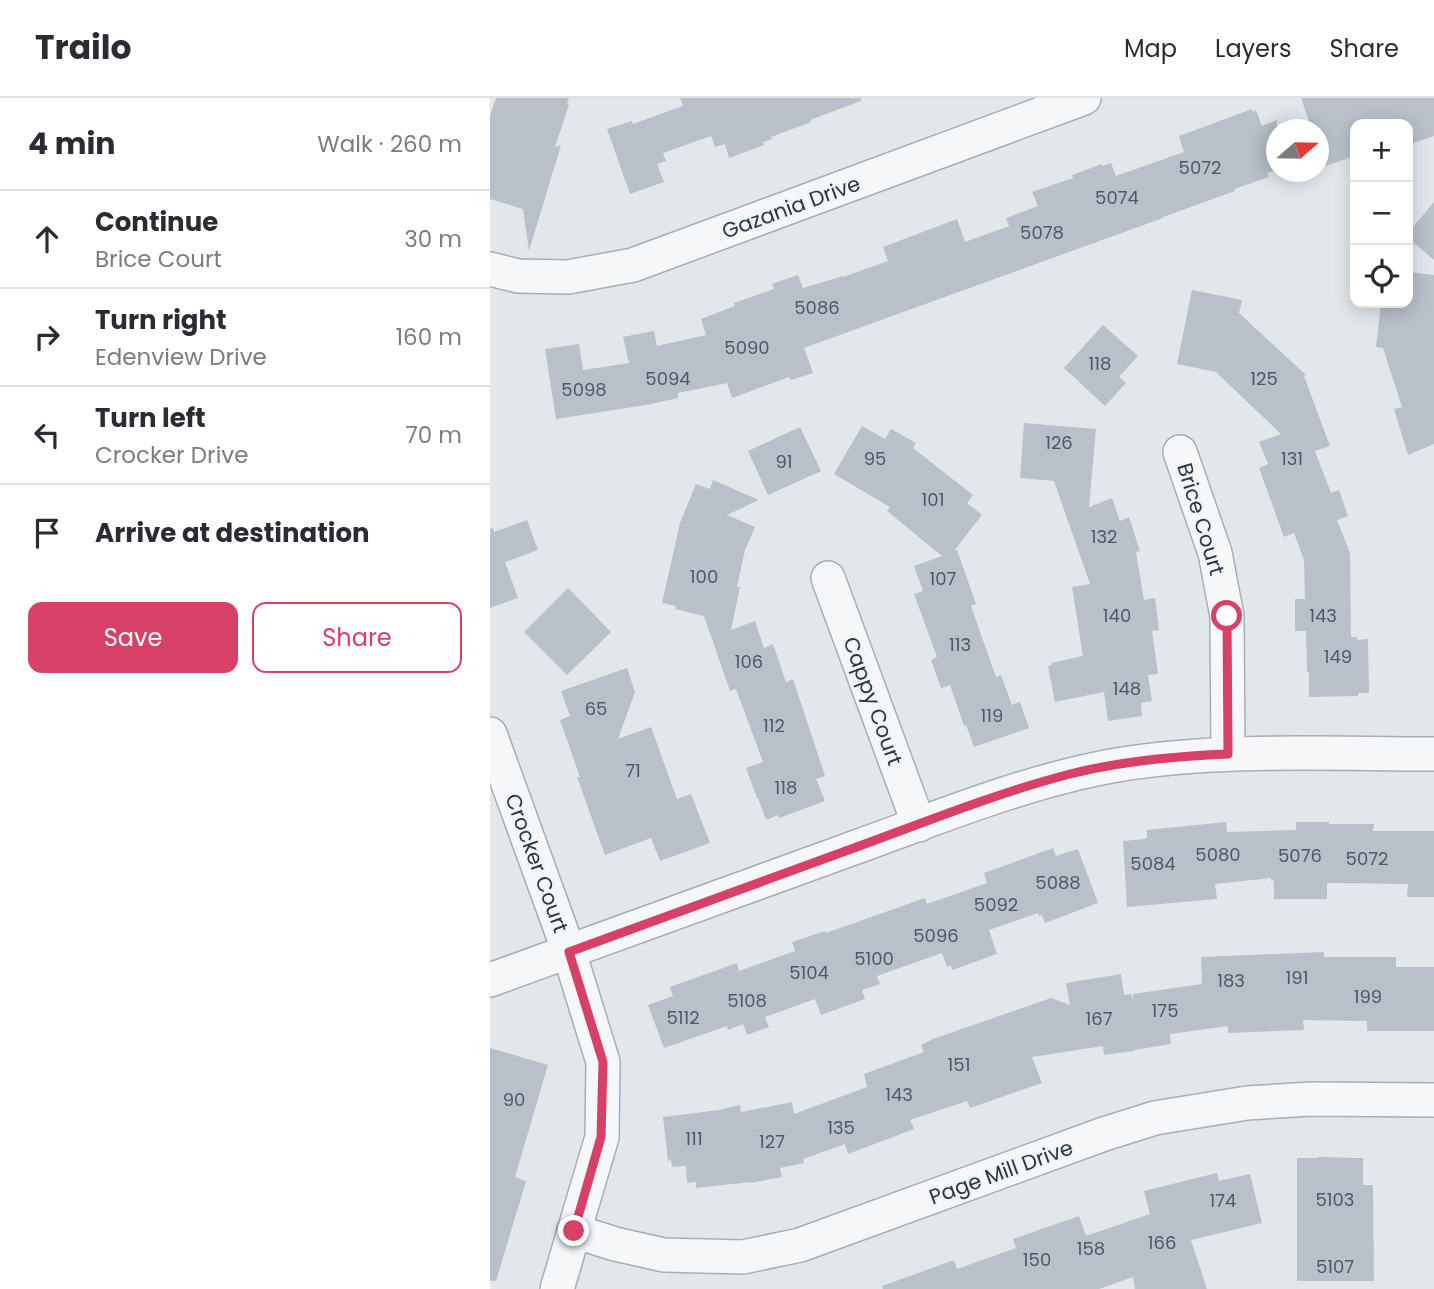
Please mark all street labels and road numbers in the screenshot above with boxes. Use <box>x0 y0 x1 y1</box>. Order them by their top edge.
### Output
street label: Gazania Drive <box>718 169 864 245</box>
street label: Brice Court <box>1170 459 1232 579</box>
street label: Cappy Court <box>836 633 910 769</box>
street label: Crocker Court <box>498 789 576 937</box>
street label: Page Mill Drive <box>925 1133 1077 1211</box>

